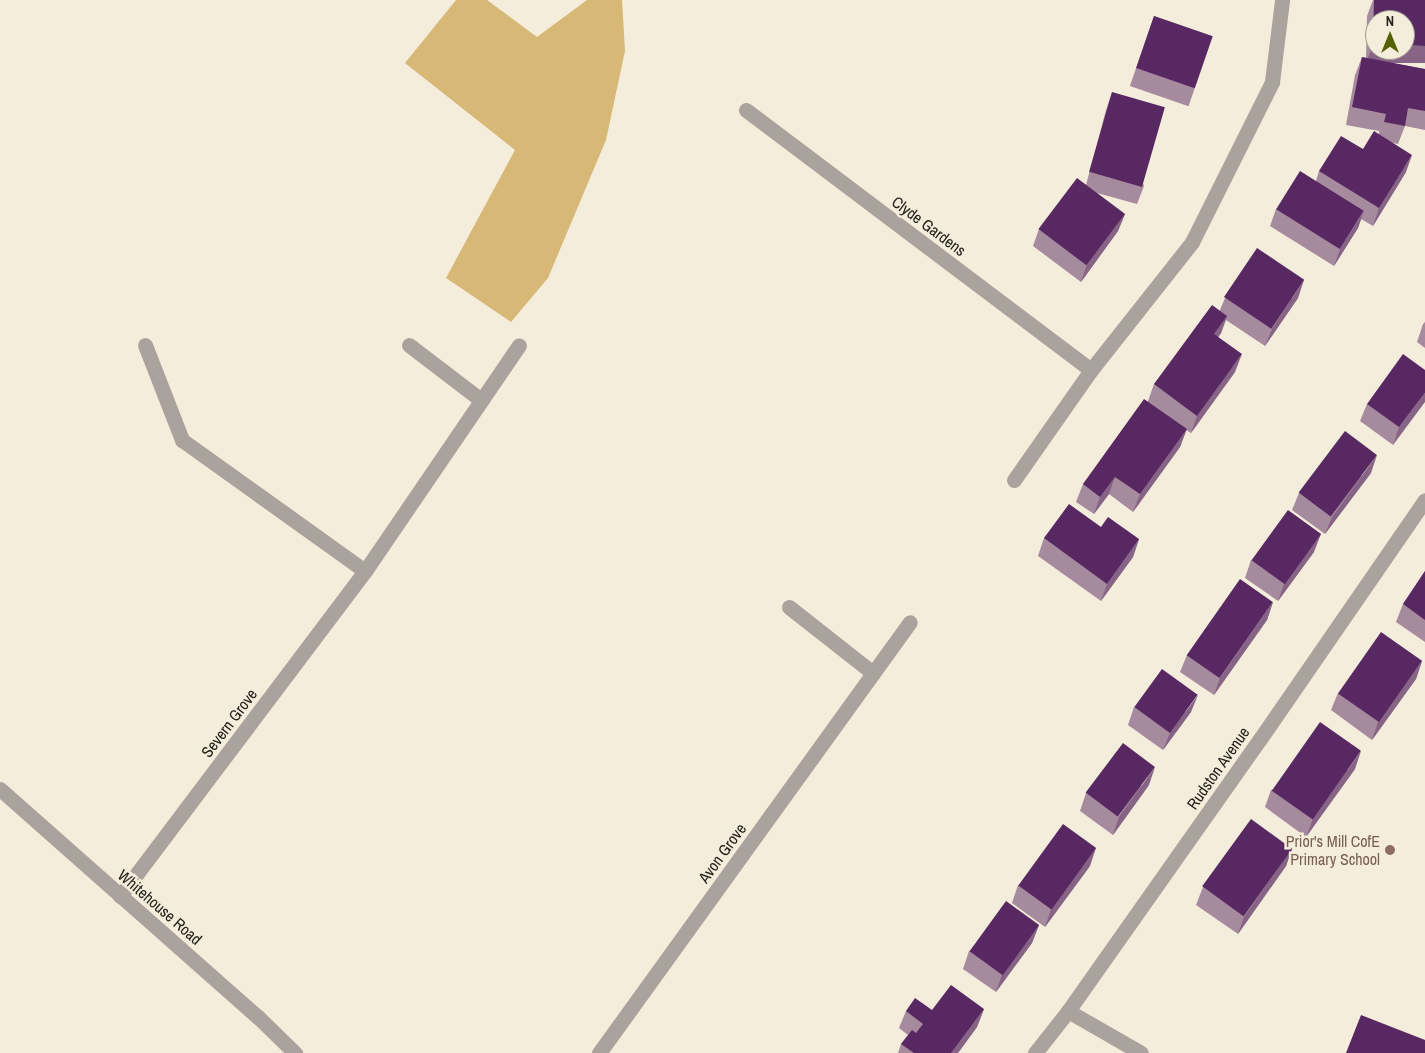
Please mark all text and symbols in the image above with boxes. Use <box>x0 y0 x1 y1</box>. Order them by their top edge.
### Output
north arrow <box>1365 10 1415 60</box>
text: N <box>1386 12 1394 30</box>
street label: Clyde Gardens <box>888 192 970 260</box>
street label: Severn Grove <box>197 685 261 761</box>
street label: Rudston Avenue <box>1182 723 1254 813</box>
street label: Avon Grove <box>694 819 750 887</box>
place label: Prior's Mill CofE Primary School <box>1286 831 1380 869</box>
marker: Prior's Mill CofE Primary School <box>1384 844 1396 856</box>
street label: Whitehouse Road <box>114 865 206 949</box>

